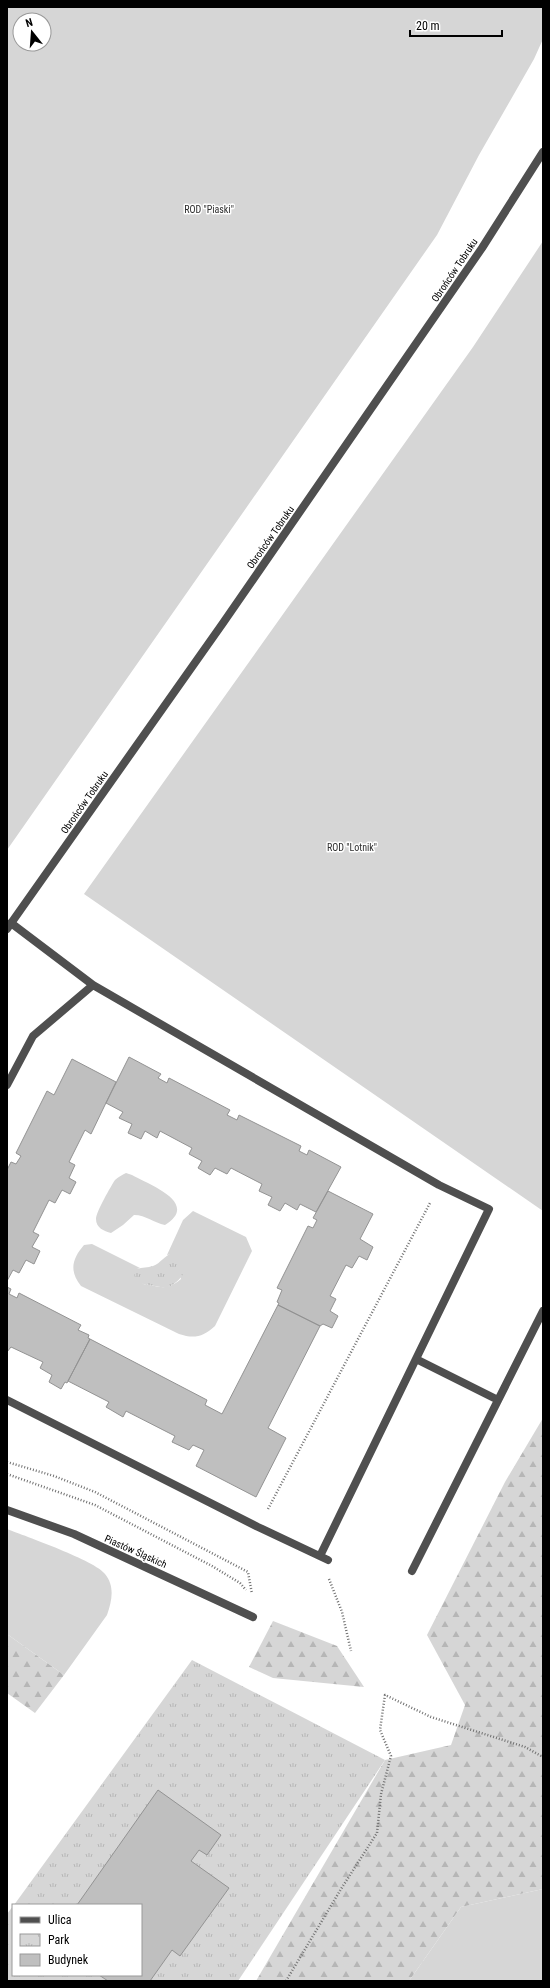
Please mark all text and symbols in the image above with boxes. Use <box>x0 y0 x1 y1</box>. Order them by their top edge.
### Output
north arrow <box>12 12 52 52</box>
scale bar <box>410 12 502 38</box>
text: N <box>24 16 35 30</box>
text: 20 m <box>416 19 440 33</box>
park label: ROD "Piaski" <box>184 204 234 215</box>
street label: Obrońców Tobruku <box>429 236 480 304</box>
street label: Obrońców Tobruku <box>245 504 296 571</box>
street label: Obrońców Tobruku <box>59 769 110 836</box>
park label: ROD "Lotnik" <box>327 842 377 853</box>
street label: Piastów Śląskich <box>103 1532 169 1570</box>
legend <box>12 1904 142 1976</box>
text: Ulica <box>48 1913 72 1927</box>
text: Park <box>48 1933 70 1947</box>
text: Budynek <box>48 1953 89 1967</box>

